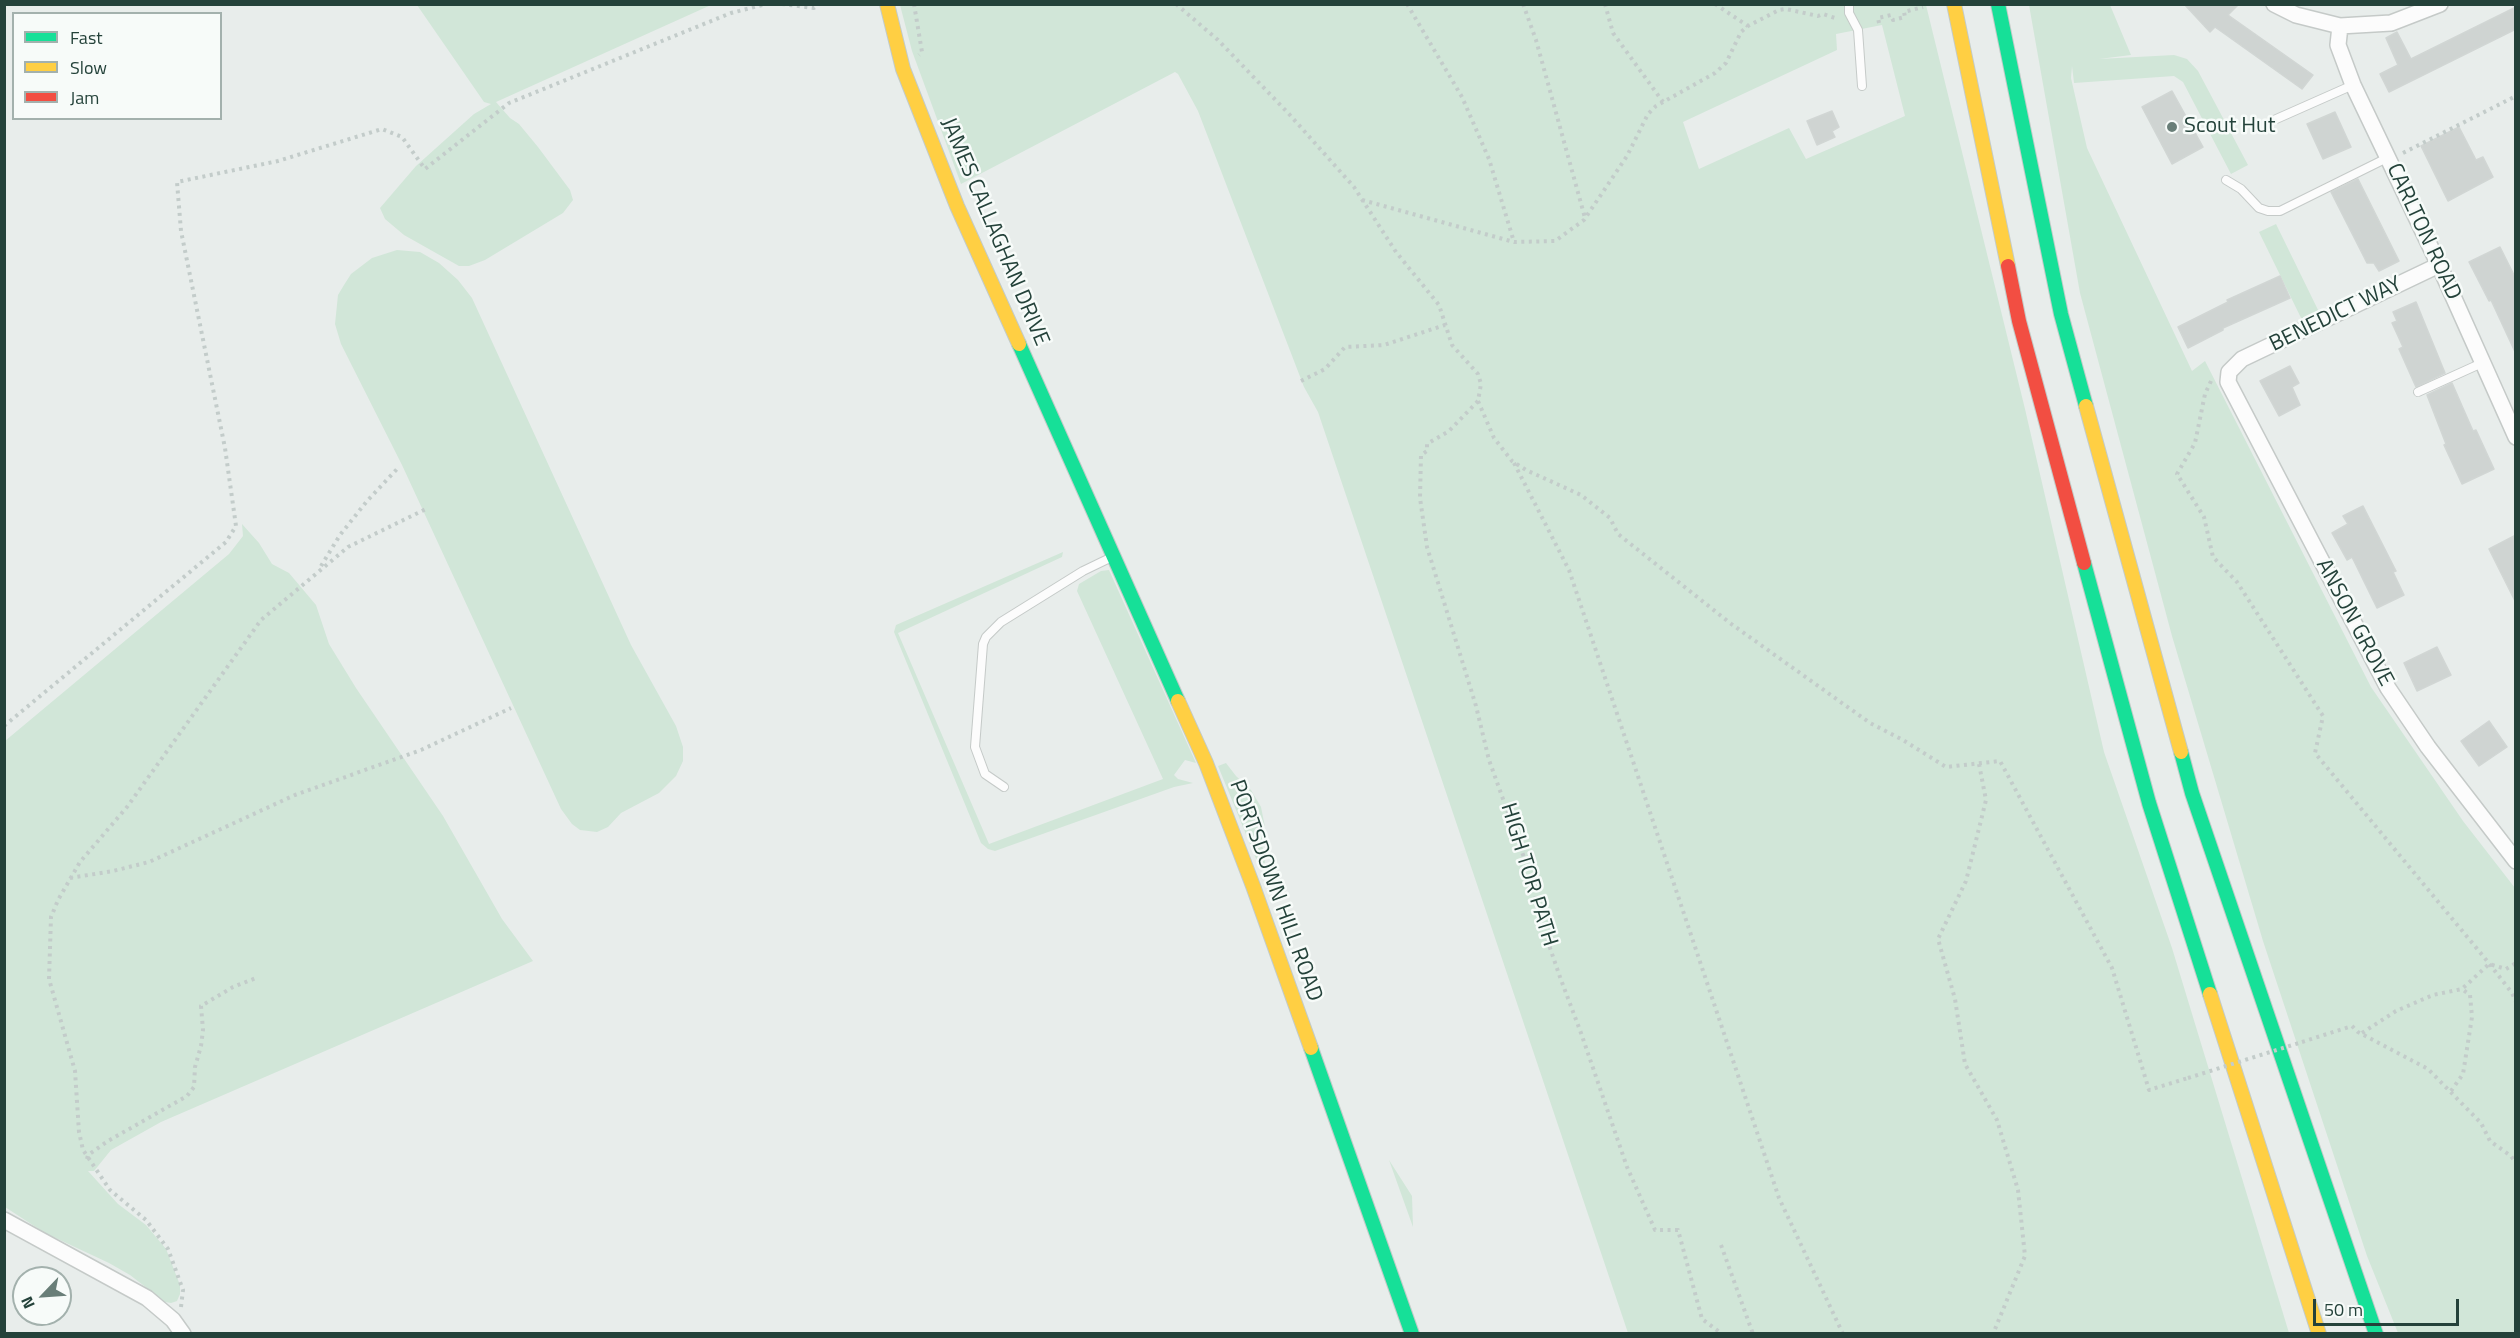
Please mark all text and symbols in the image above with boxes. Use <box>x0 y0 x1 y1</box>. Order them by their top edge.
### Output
legend <box>12 12 222 120</box>
text: Fast <box>70 24 103 51</box>
text: Slow <box>70 54 107 81</box>
text: Jam <box>70 84 99 111</box>
street label: JAMES CALLAGHAN DRIVE <box>934 114 1054 350</box>
place label: Scout Hut <box>2184 114 2275 140</box>
marker: Scout Hut <box>2165 120 2179 134</box>
street label: CARLTON ROAD <box>2380 160 2466 304</box>
street label: BENEDICT WAY <box>2266 272 2406 358</box>
street label: ANSON GROVE <box>2309 555 2399 691</box>
street label: PORTSDOWN HILL ROAD <box>1223 777 1327 1005</box>
street label: HIGH TOR PATH <box>1494 800 1562 950</box>
north arrow <box>12 1266 72 1326</box>
scale bar <box>2316 1287 2462 1325</box>
text: N <box>14 1293 41 1313</box>
text: 50 m <box>2324 1296 2363 1323</box>

